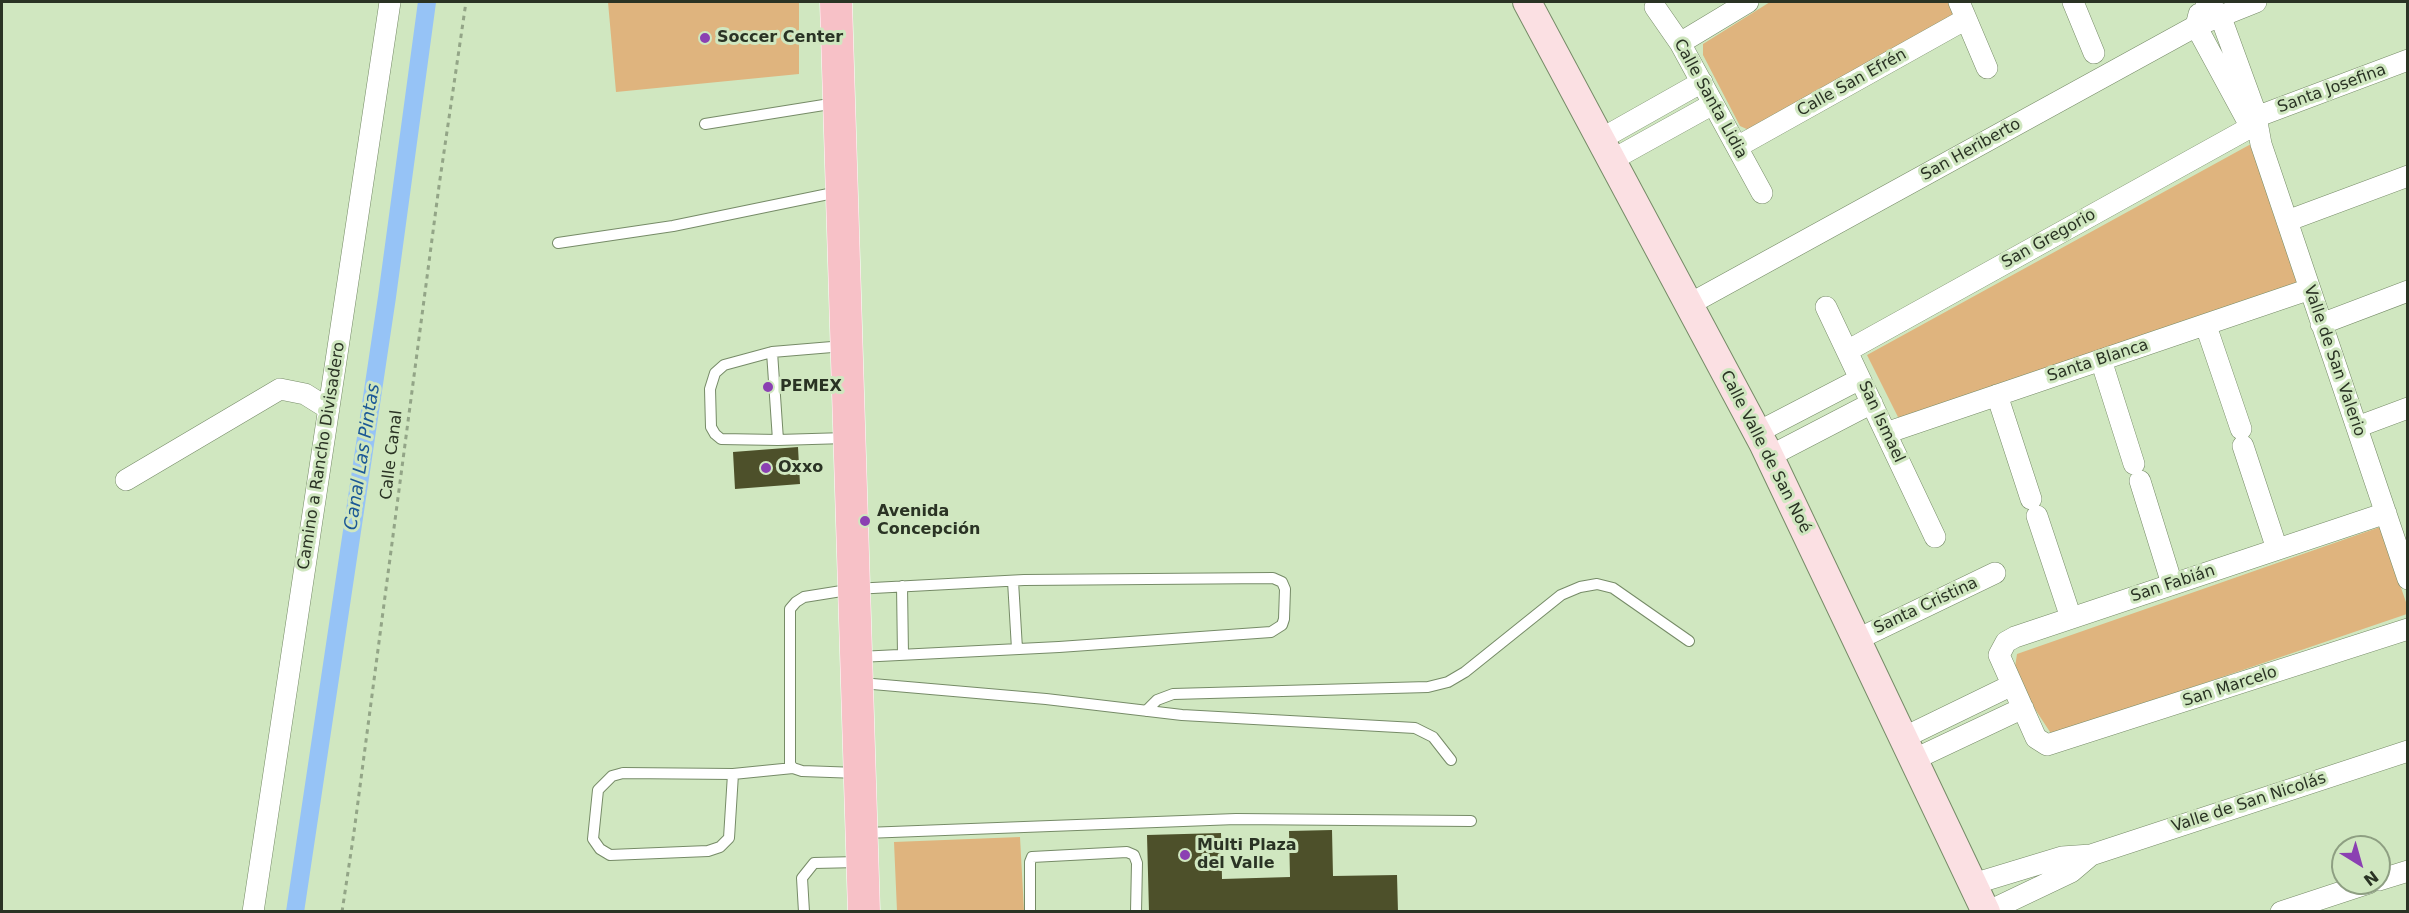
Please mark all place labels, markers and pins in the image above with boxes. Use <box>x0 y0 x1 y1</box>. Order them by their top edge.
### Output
place label: Soccer Center <box>717 28 843 48</box>
marker: Soccer Center <box>698 31 712 45</box>
place label: PEMEX <box>780 377 842 397</box>
marker: PEMEX <box>761 380 775 394</box>
place label: Oxxo <box>778 458 823 478</box>
marker: Oxxo <box>759 461 773 475</box>
place label: Avenida Concepción <box>877 502 980 540</box>
marker: Avenida Concepción <box>858 514 872 528</box>
place label: Multi Plaza del Valle <box>1197 836 1297 874</box>
marker: Multi Plaza del Valle <box>1178 848 1192 862</box>

